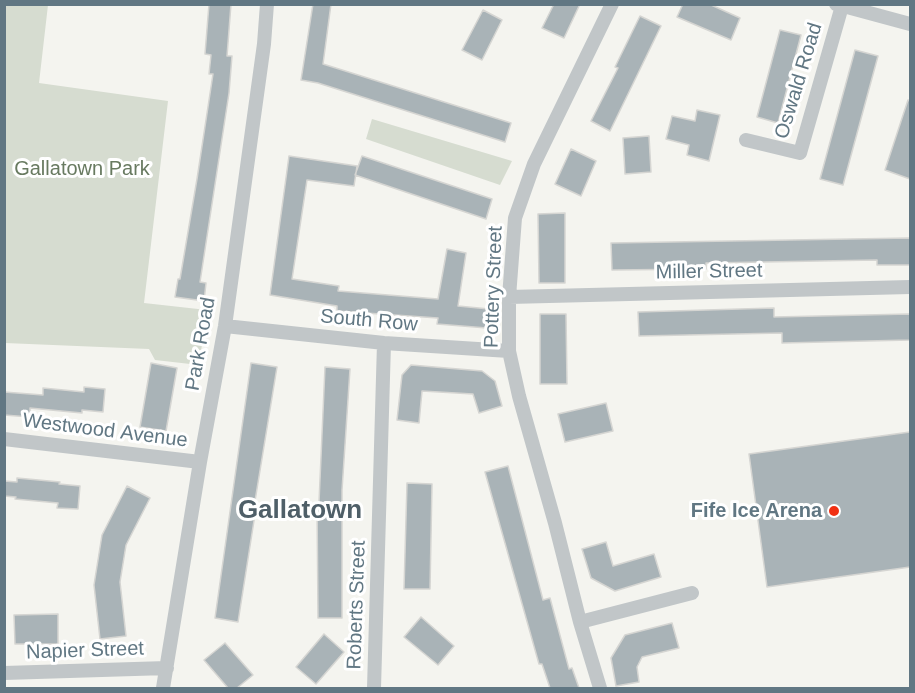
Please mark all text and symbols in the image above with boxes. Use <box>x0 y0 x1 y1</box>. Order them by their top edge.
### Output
street label: Oswald Road <box>770 20 828 142</box>
park label: Gallatown Park <box>14 157 150 181</box>
street label: Pottery Street <box>480 225 508 349</box>
street label: Miller Street <box>655 259 763 285</box>
street label: Park Road <box>181 295 221 393</box>
street label: South Row <box>319 305 419 337</box>
street label: Westwood Avenue <box>21 409 189 453</box>
district label: Gallatown <box>238 495 362 527</box>
place label: Fife Ice Arena <box>691 499 822 523</box>
marker: Fife Ice Arena <box>827 504 841 518</box>
street label: Roberts Street <box>343 540 371 670</box>
street label: Napier Street <box>26 637 144 665</box>

